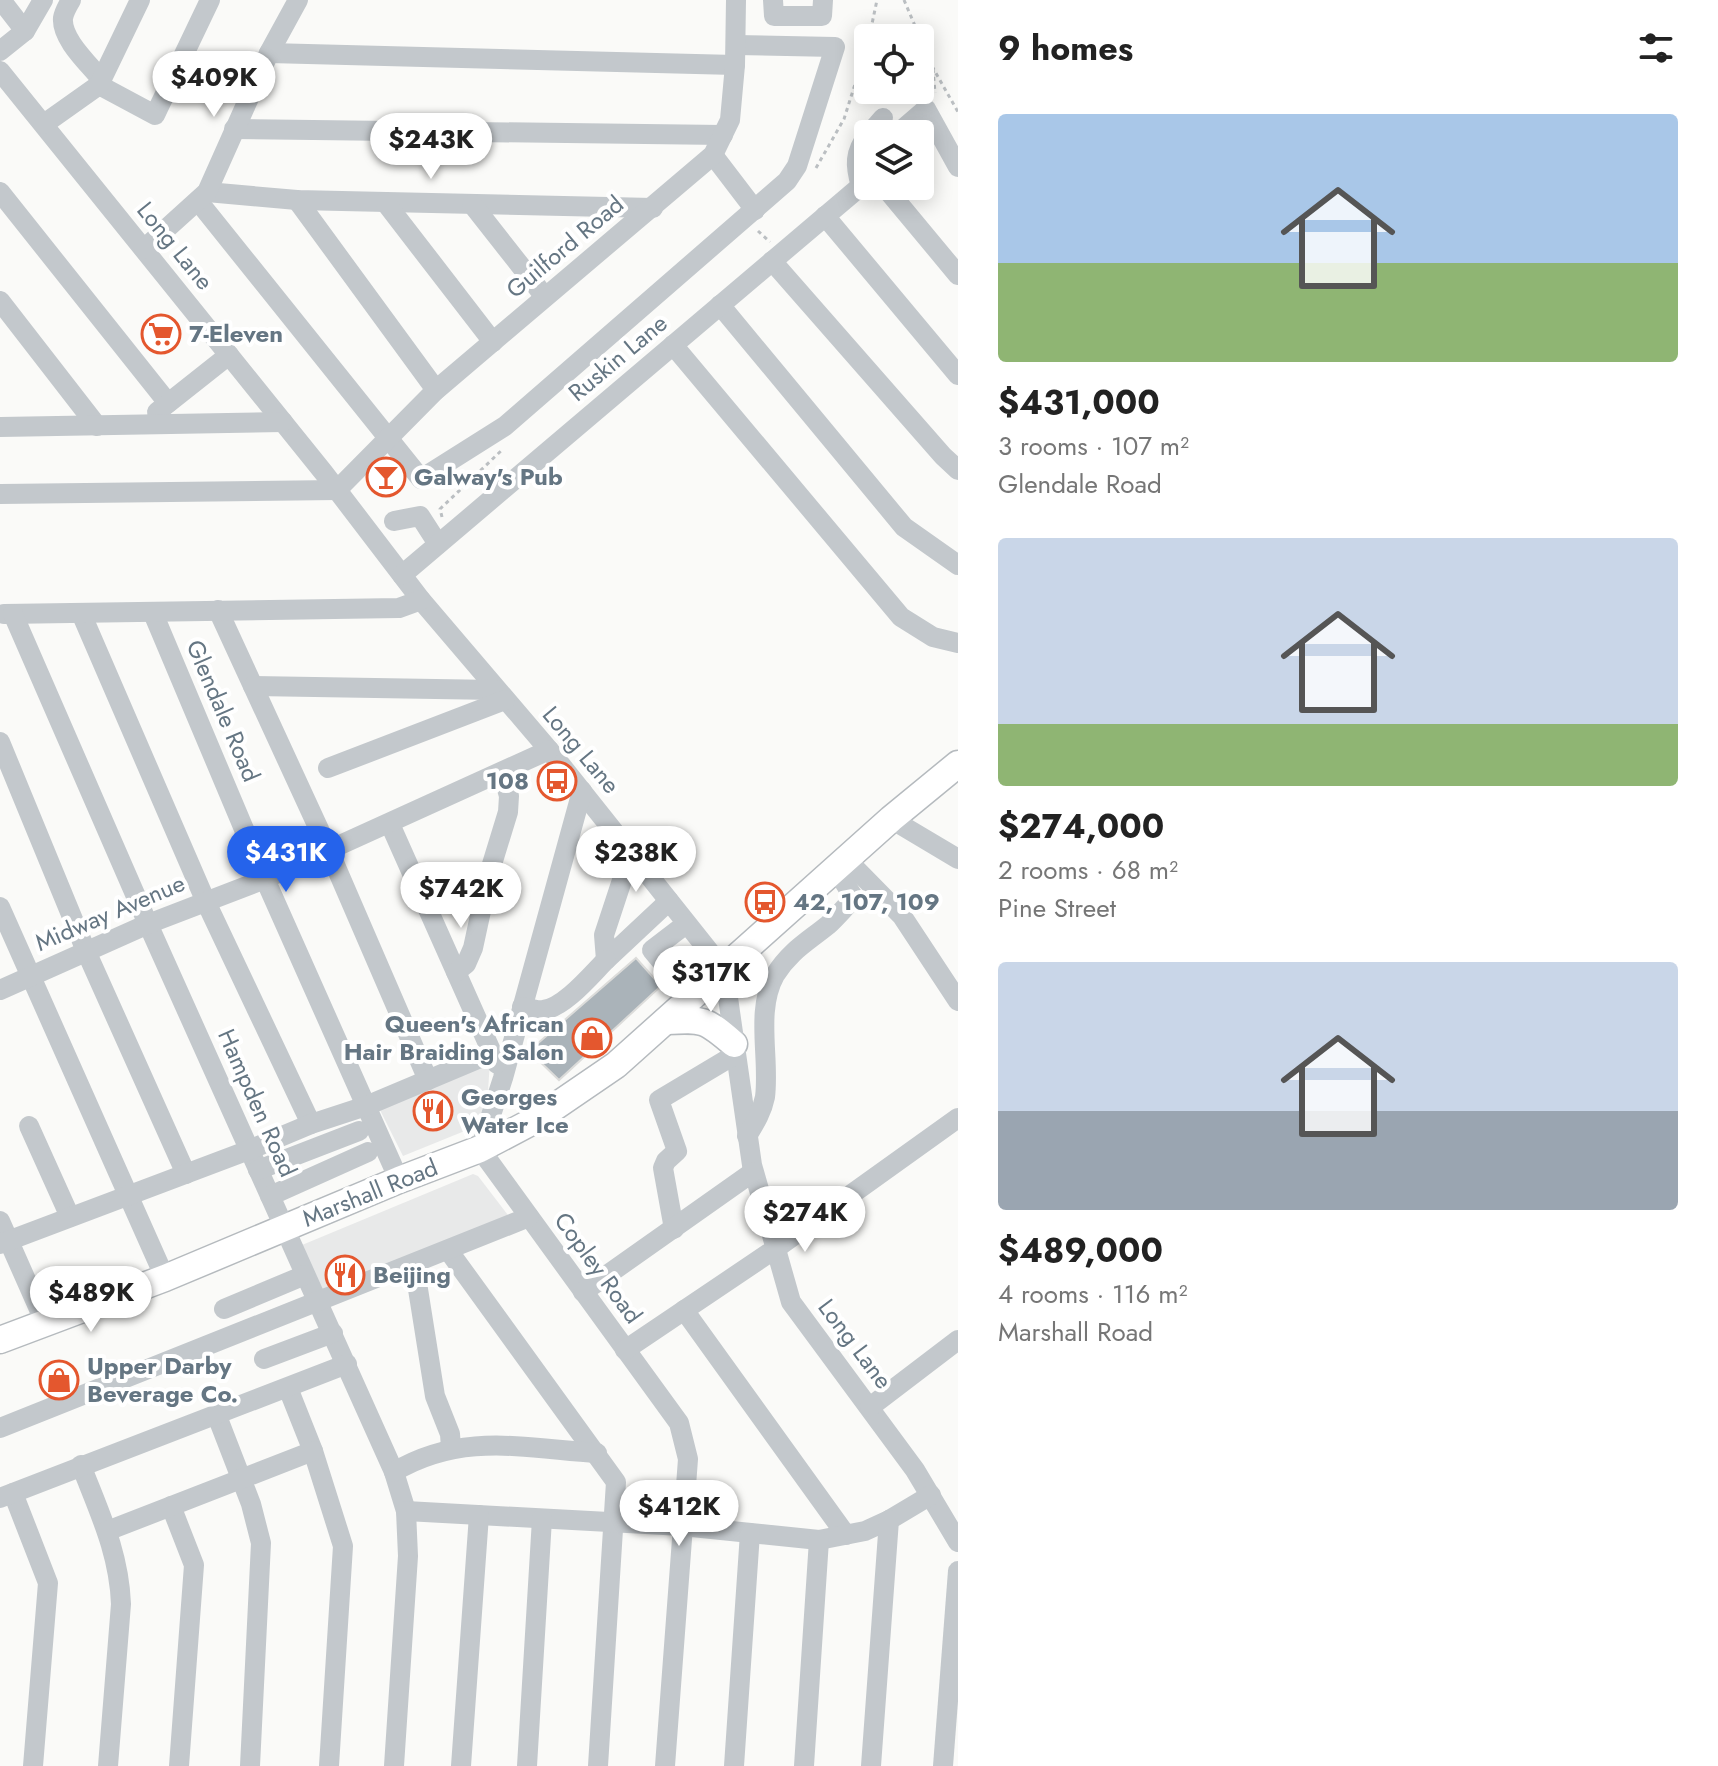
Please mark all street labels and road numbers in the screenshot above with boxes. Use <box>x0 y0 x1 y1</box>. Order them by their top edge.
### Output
street label: Guilford Road <box>498 187 631 306</box>
street label: Long Lane <box>129 194 222 297</box>
street label: Ruskin Lane <box>561 306 675 409</box>
street label: Glendale Road <box>178 634 269 787</box>
street label: Long Lane <box>534 698 628 801</box>
street label: Midway Avenue <box>29 865 190 960</box>
street label: Hampden Road <box>209 1023 306 1182</box>
street label: Marshall Road <box>297 1150 443 1236</box>
street label: Copley Road <box>546 1205 651 1331</box>
street label: Long Lane <box>810 1291 901 1396</box>

